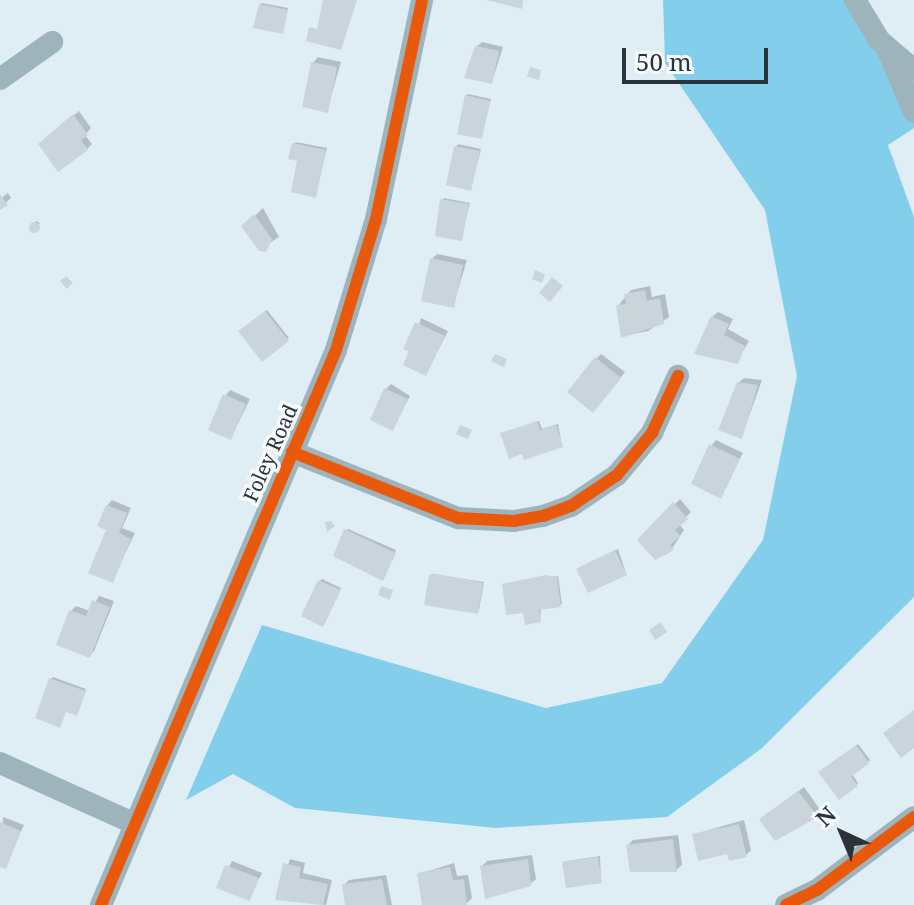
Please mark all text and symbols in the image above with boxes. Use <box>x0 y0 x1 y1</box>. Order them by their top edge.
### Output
scale bar <box>626 32 772 82</box>
text: 50 m <box>636 45 692 78</box>
street label: Foley Road <box>238 401 302 505</box>
north arrow <box>802 793 882 873</box>
text: N <box>809 799 842 833</box>

